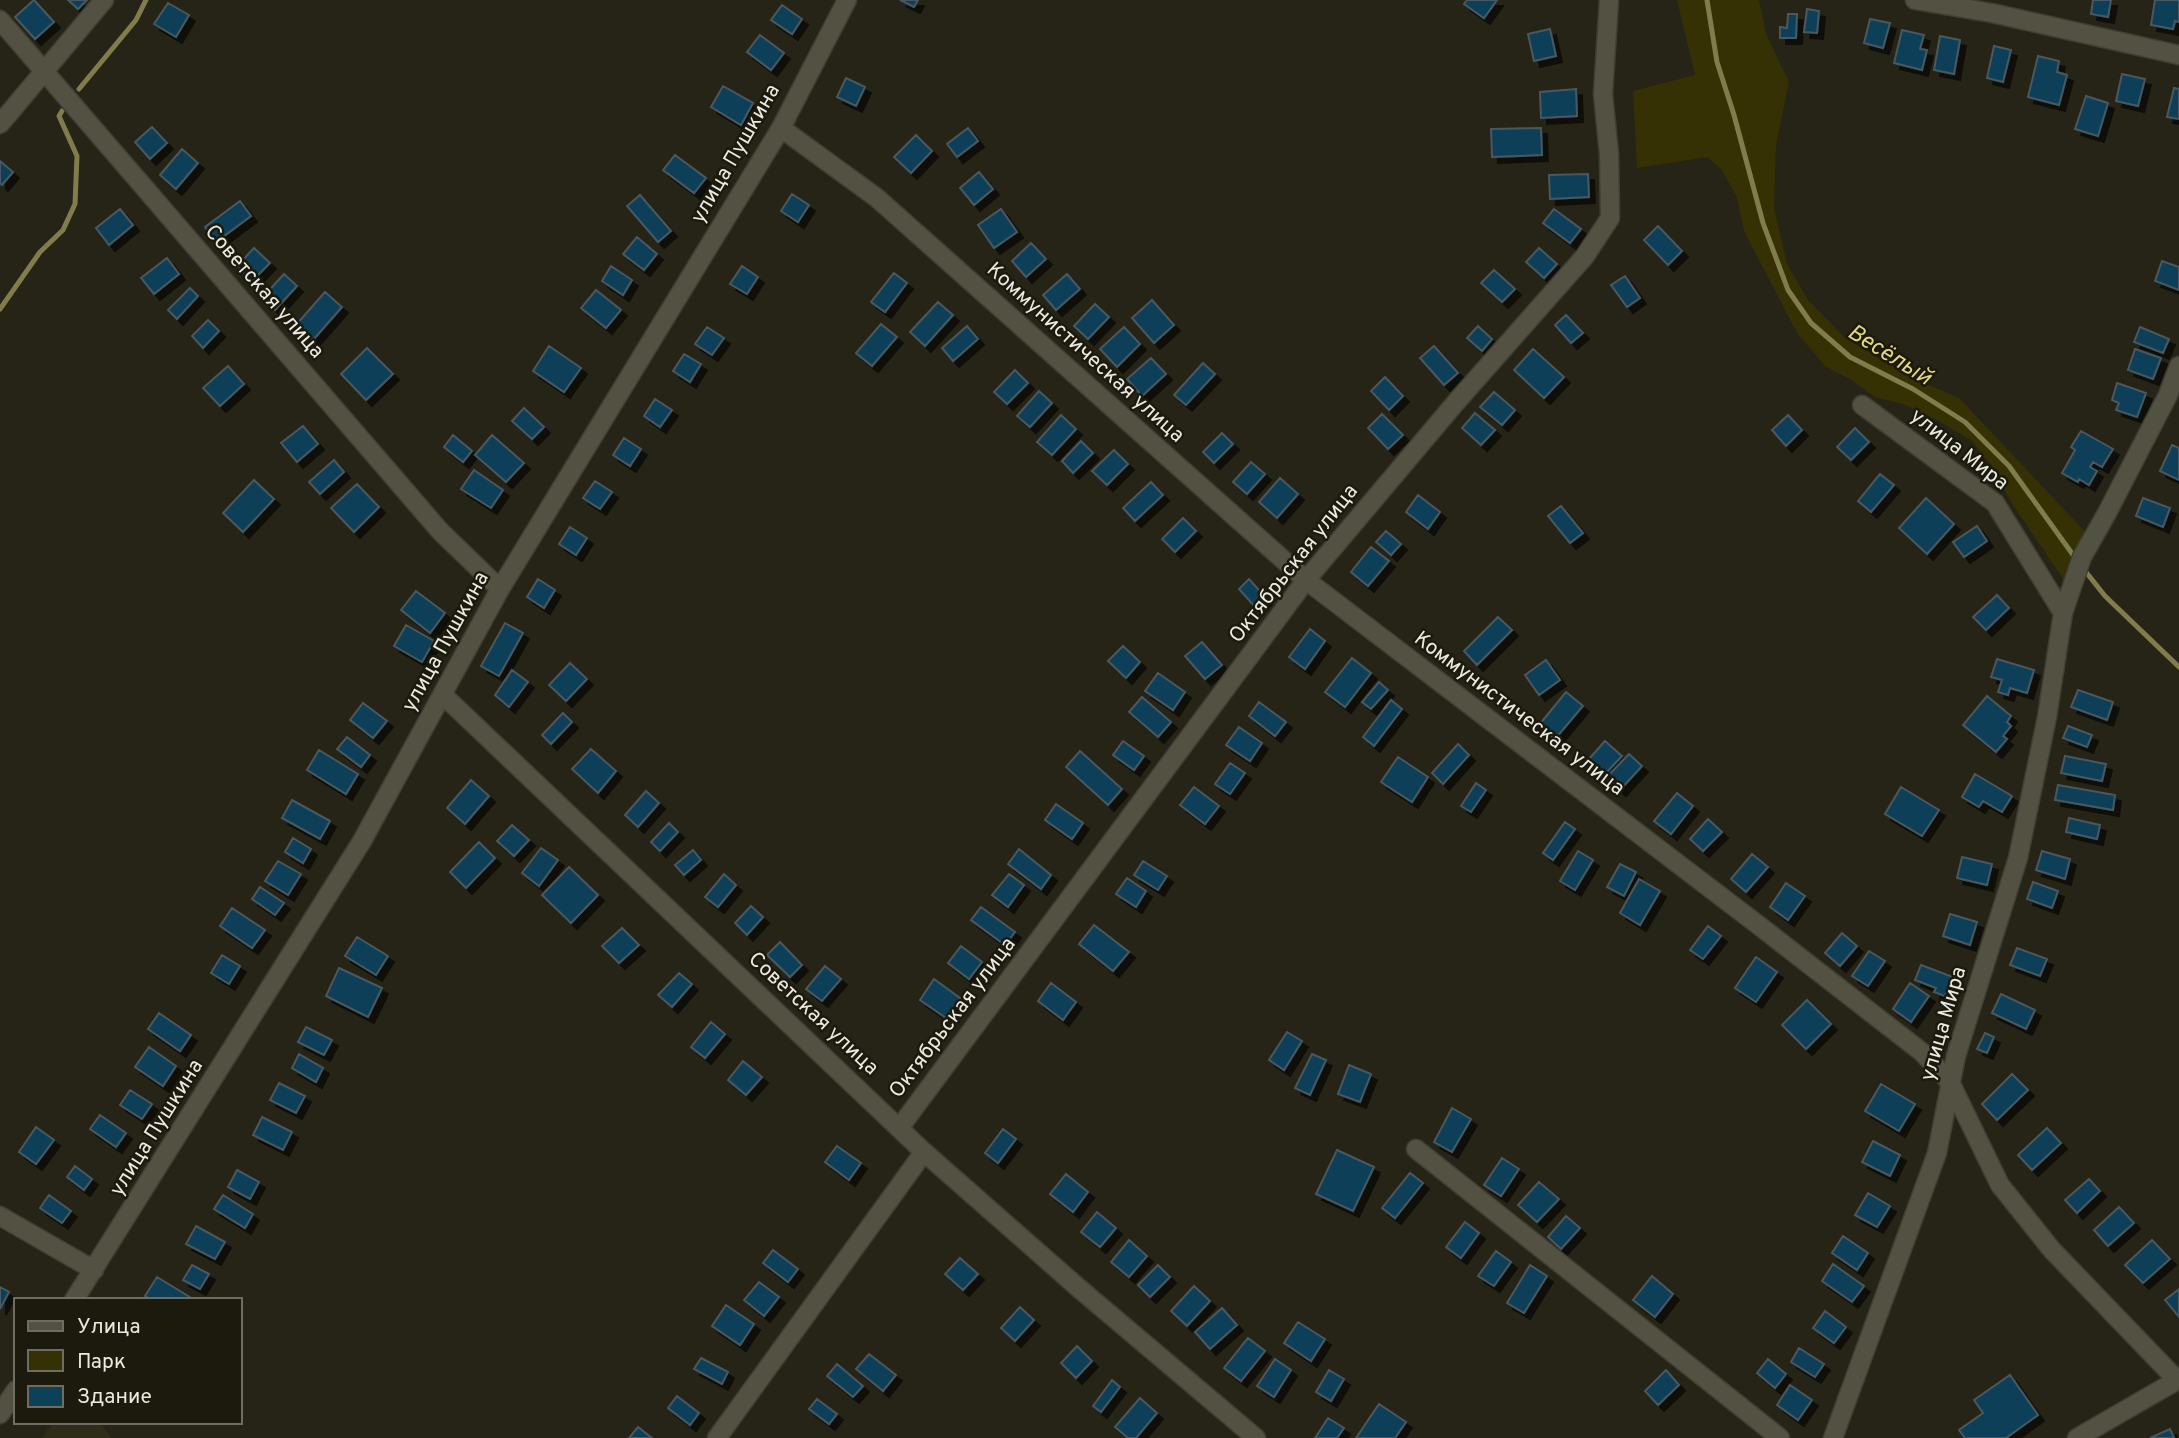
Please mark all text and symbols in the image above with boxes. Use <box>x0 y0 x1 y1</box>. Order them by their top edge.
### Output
street label: улица Пушкина <box>685 80 787 228</box>
street label: Советская улица <box>198 219 330 365</box>
street label: Коммунистическая улица <box>980 257 1190 449</box>
water label: Весёлый <box>1842 319 1937 394</box>
street label: улица Мира <box>1904 403 2014 497</box>
street label: Октябрьская улица <box>1223 479 1365 649</box>
street label: улица Пушкина <box>396 567 496 717</box>
street label: Коммунистическая улица <box>1408 626 1630 802</box>
street label: Октябрьская улица <box>884 932 1022 1104</box>
street label: Советская улица <box>742 946 884 1082</box>
street label: улица Мира <box>1915 964 1973 1084</box>
street label: улица Пушкина <box>104 1055 210 1201</box>
legend <box>14 1298 242 1424</box>
text: Улица <box>77 1314 141 1341</box>
text: Парк <box>77 1349 126 1376</box>
text: Здание <box>77 1384 152 1411</box>

